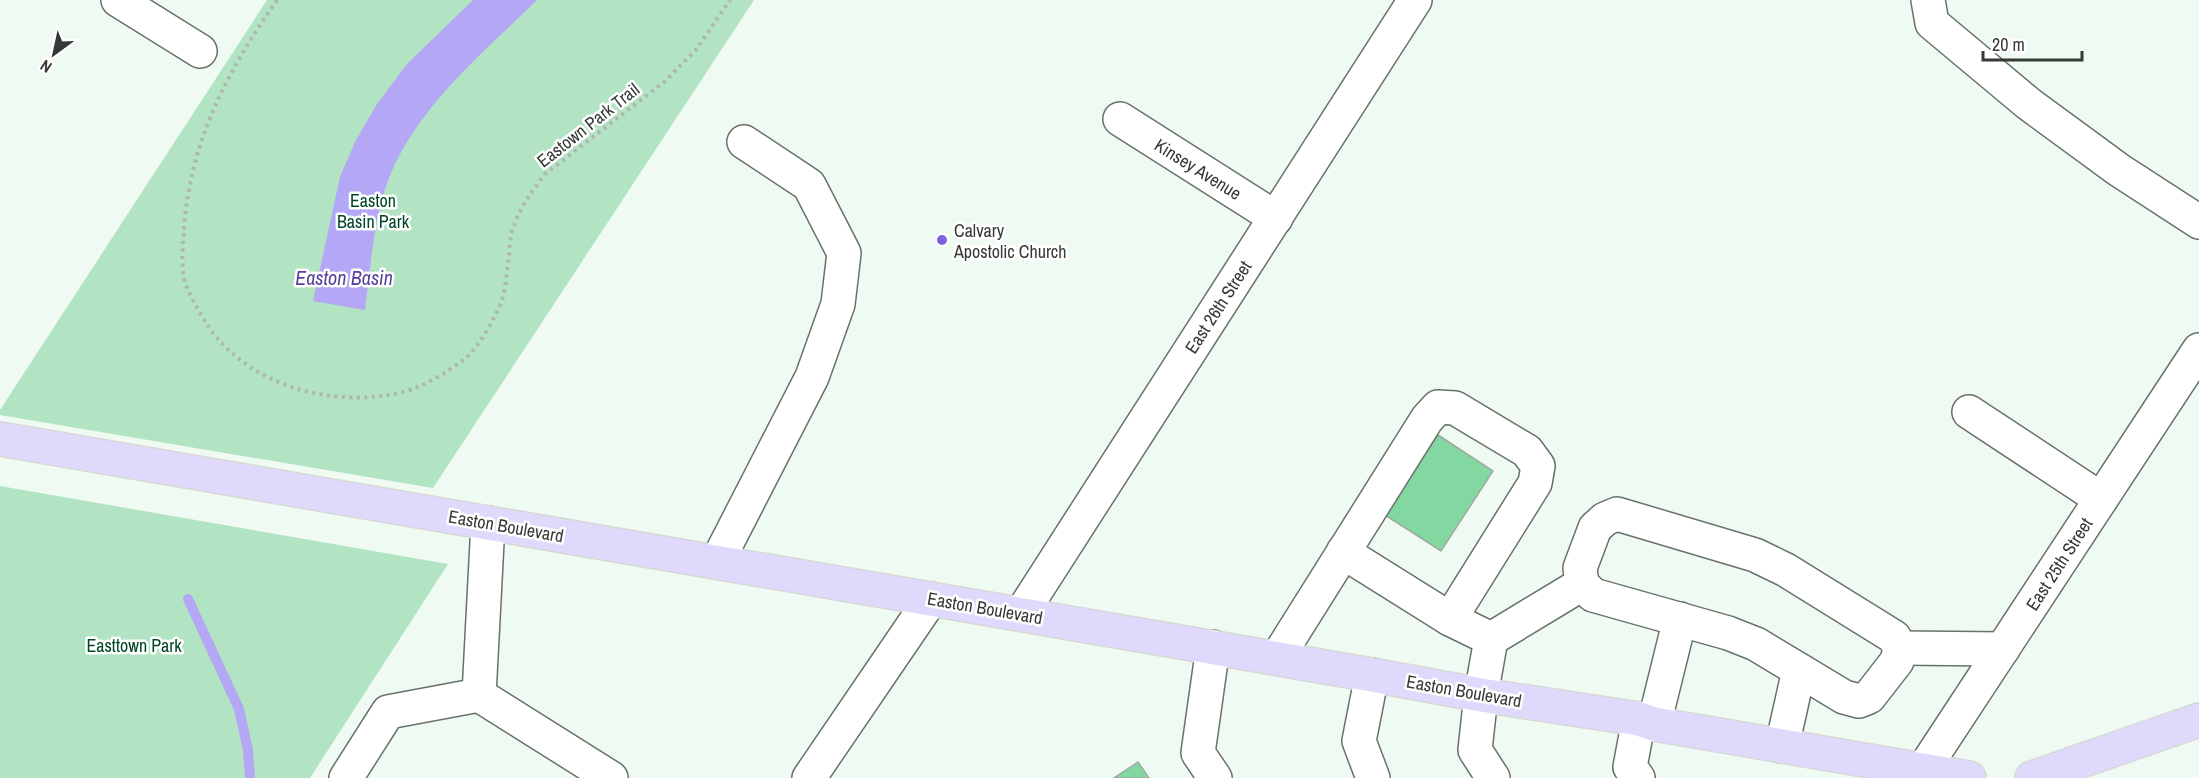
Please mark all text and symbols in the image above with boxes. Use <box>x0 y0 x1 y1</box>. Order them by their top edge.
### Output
north arrow <box>24 24 84 84</box>
scale bar <box>1983 24 2082 62</box>
text: 20 m <box>1992 32 2025 57</box>
text: N <box>36 55 56 78</box>
street label: Eastown Park Trail <box>531 77 645 173</box>
street label: Kinsey Avenue <box>1150 132 1246 206</box>
park label: Easton Basin Park <box>337 188 410 234</box>
place label: Calvary Apostolic Church <box>953 218 1066 264</box>
marker: Calvary Apostolic Church <box>935 233 949 247</box>
street label: East 26th Street <box>1179 256 1257 358</box>
water label: Easton Basin <box>295 264 393 291</box>
street label: Easton Boulevard <box>446 504 566 548</box>
street label: East 25th Street <box>2020 513 2098 615</box>
street label: Easton Boulevard <box>925 586 1045 630</box>
park label: Easttown Park <box>86 633 182 658</box>
street label: Easton Boulevard <box>1404 669 1524 713</box>

